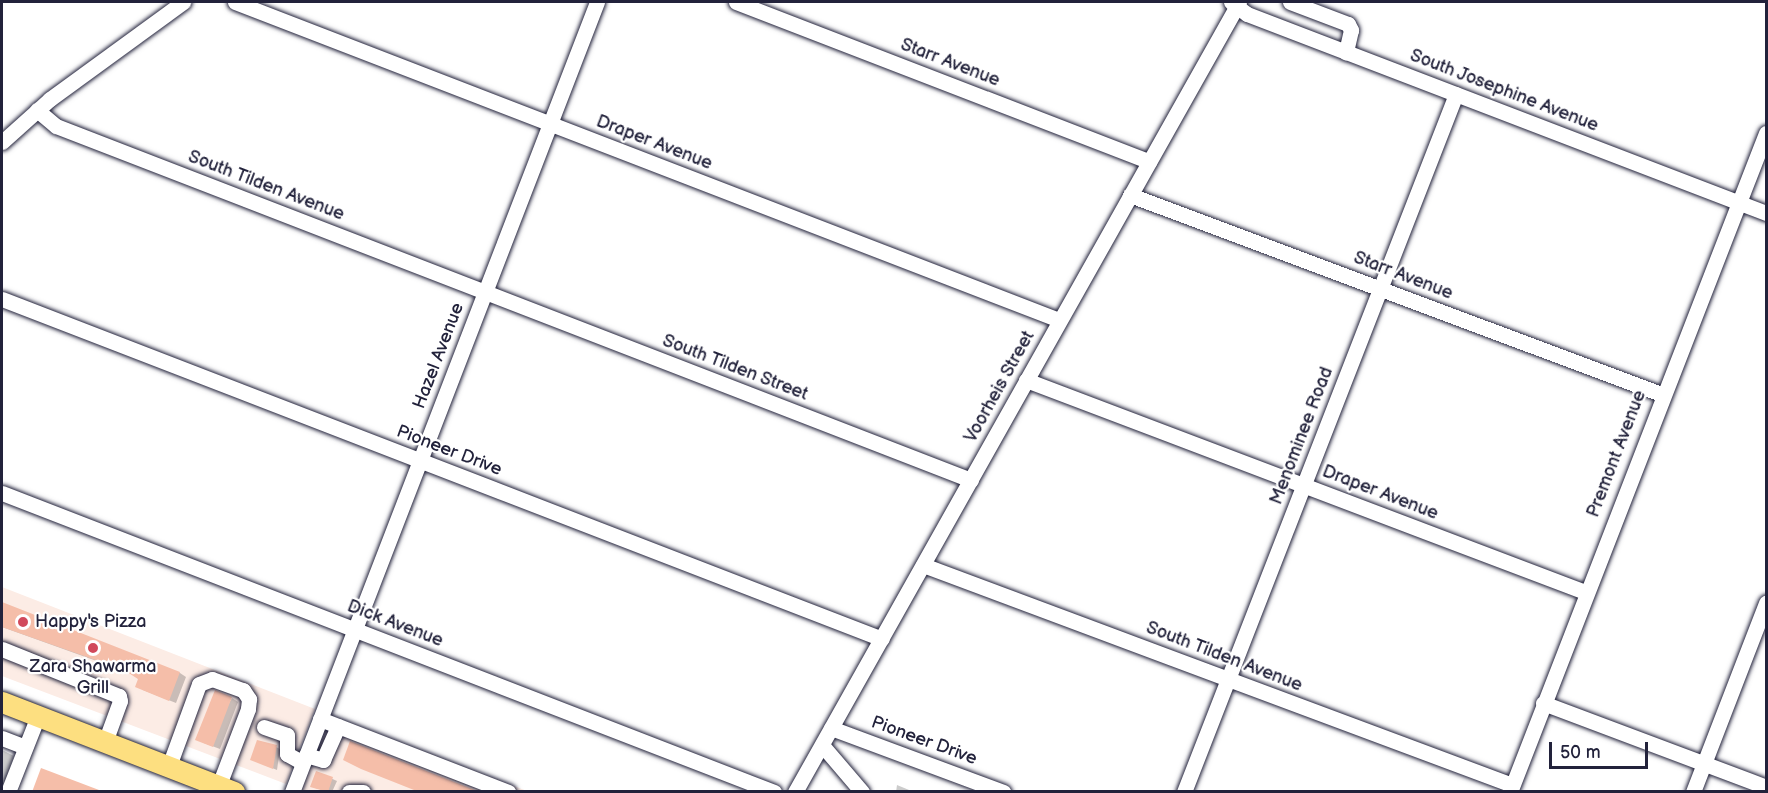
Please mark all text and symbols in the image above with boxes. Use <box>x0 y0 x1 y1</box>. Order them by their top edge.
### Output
street label: Starr Avenue <box>897 34 1003 92</box>
street label: South Josephine Avenue <box>1406 45 1602 137</box>
street label: Draper Avenue <box>593 111 715 175</box>
street label: South Tilden Avenue <box>185 146 347 226</box>
street label: Starr Avenue <box>1350 247 1456 305</box>
street label: Hazel Avenue <box>409 300 469 412</box>
street label: Voorheis Street <box>960 327 1040 447</box>
street label: South Tilden Street <box>659 330 811 406</box>
street label: Menominee Road <box>1266 364 1338 508</box>
street label: Premont Avenue <box>1583 387 1651 521</box>
street label: Pioneer Drive <box>393 421 505 481</box>
street label: Draper Avenue <box>1319 461 1441 525</box>
street label: Dick Avenue <box>344 596 446 652</box>
place label: Happy's Pizza <box>35 611 146 633</box>
marker: Happy's Pizza <box>16 615 30 629</box>
street label: South Tilden Avenue <box>1143 617 1305 697</box>
marker: Zara Shawarma Grill <box>86 641 100 655</box>
place label: Zara Shawarma Grill <box>29 657 157 700</box>
street label: Pioneer Drive <box>868 712 980 770</box>
scale bar <box>1552 730 1651 768</box>
text: 50 m <box>1560 742 1601 763</box>

